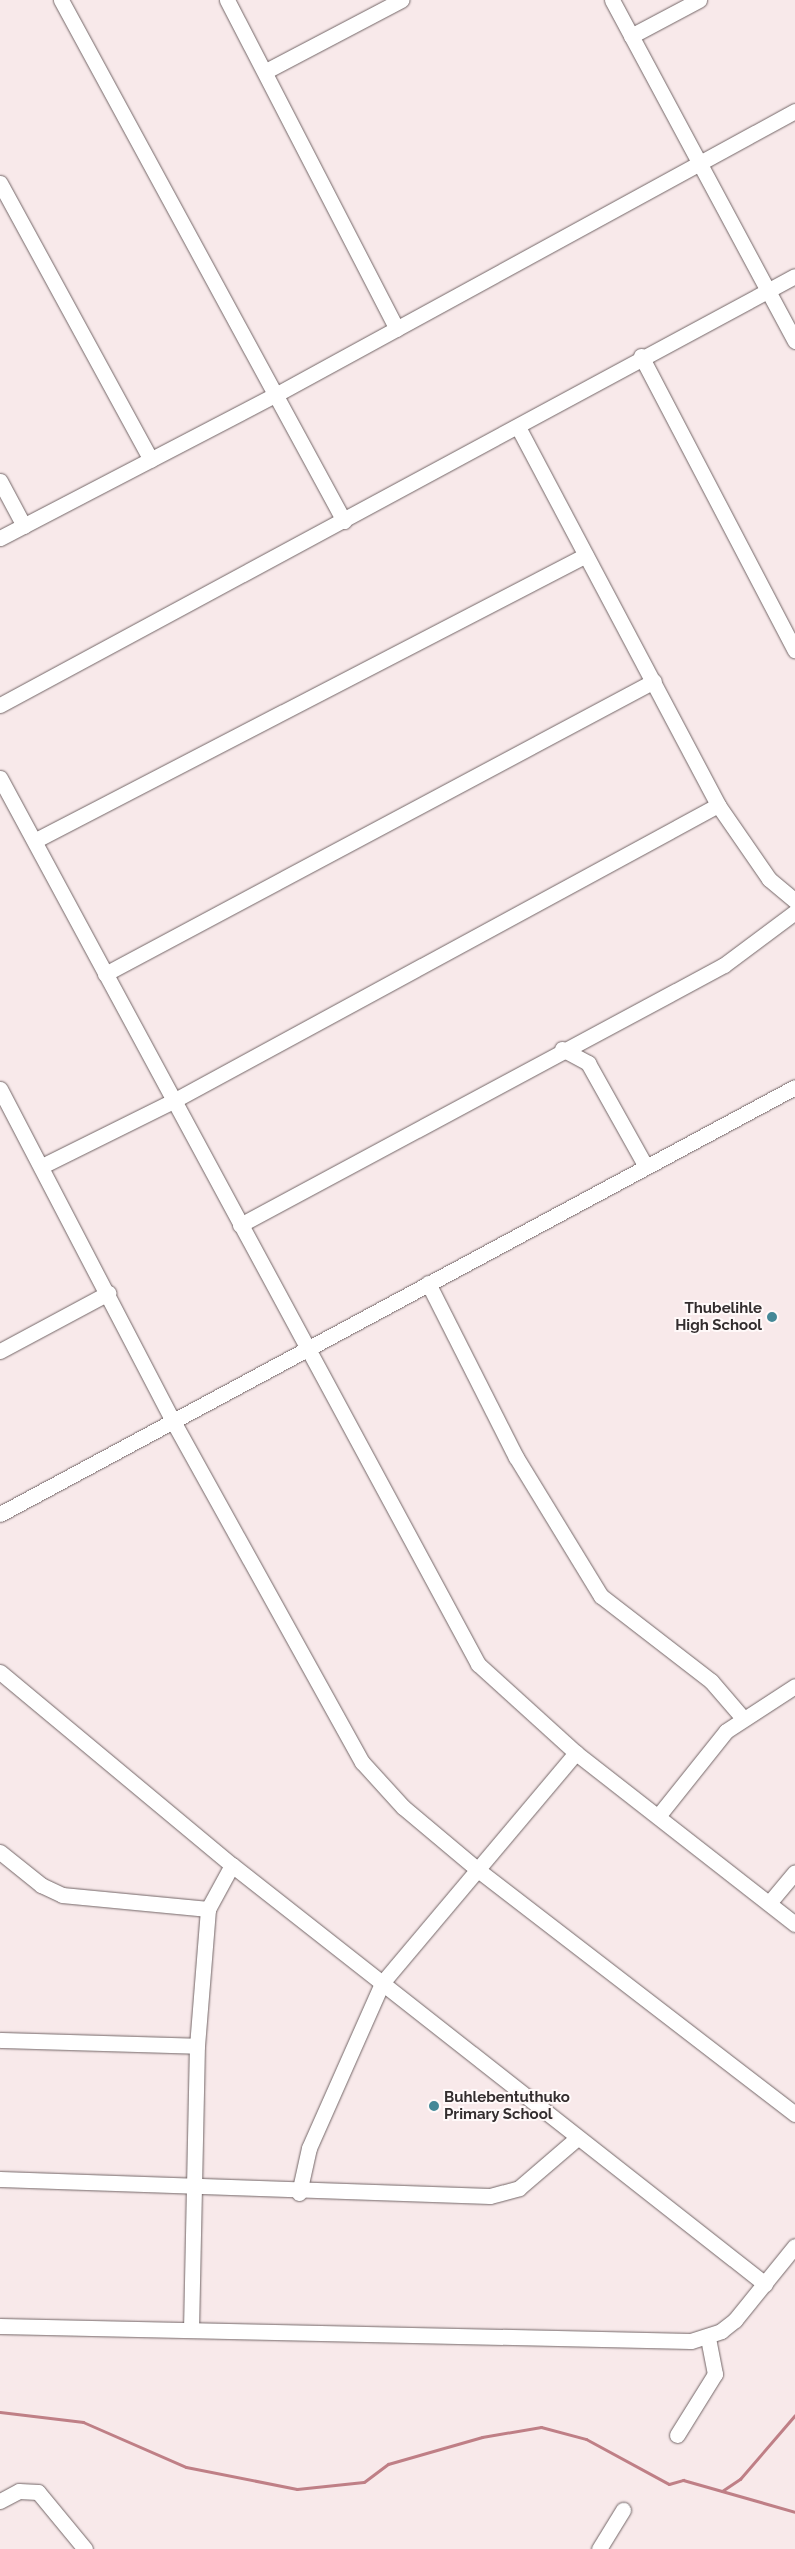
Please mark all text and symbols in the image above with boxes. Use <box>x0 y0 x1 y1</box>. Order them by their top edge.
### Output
place label: Thubelihle High School <box>675 1299 762 1334</box>
marker: Thubelihle High School <box>766 1311 778 1323</box>
place label: Buhlebentuthuko Primary School <box>444 2088 570 2123</box>
marker: Buhlebentuthuko Primary School <box>428 2100 440 2112</box>

